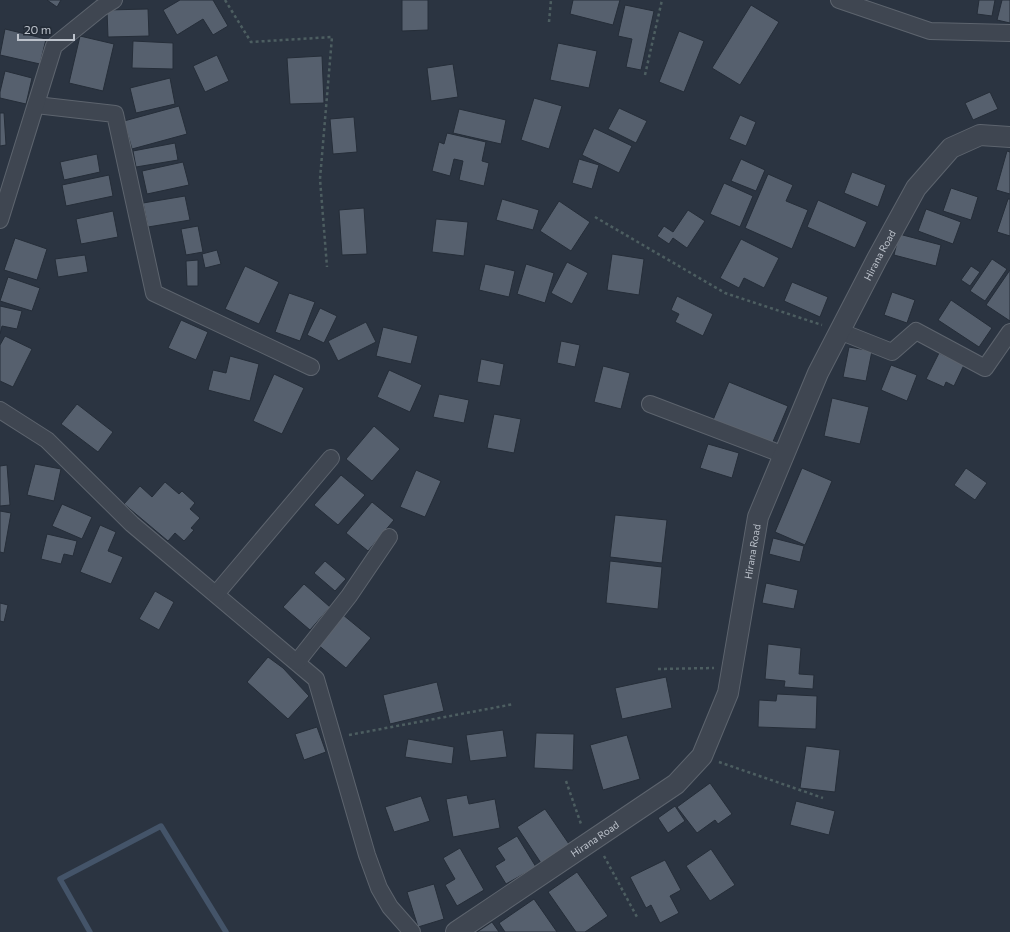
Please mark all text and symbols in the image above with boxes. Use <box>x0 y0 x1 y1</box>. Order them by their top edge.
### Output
scale bar <box>18 16 74 42</box>
text: 20 m <box>24 22 51 36</box>
street label: Hirana Road <box>861 228 898 282</box>
street label: Hirana Road <box>742 523 763 580</box>
street label: Hirana Road <box>568 818 621 859</box>

